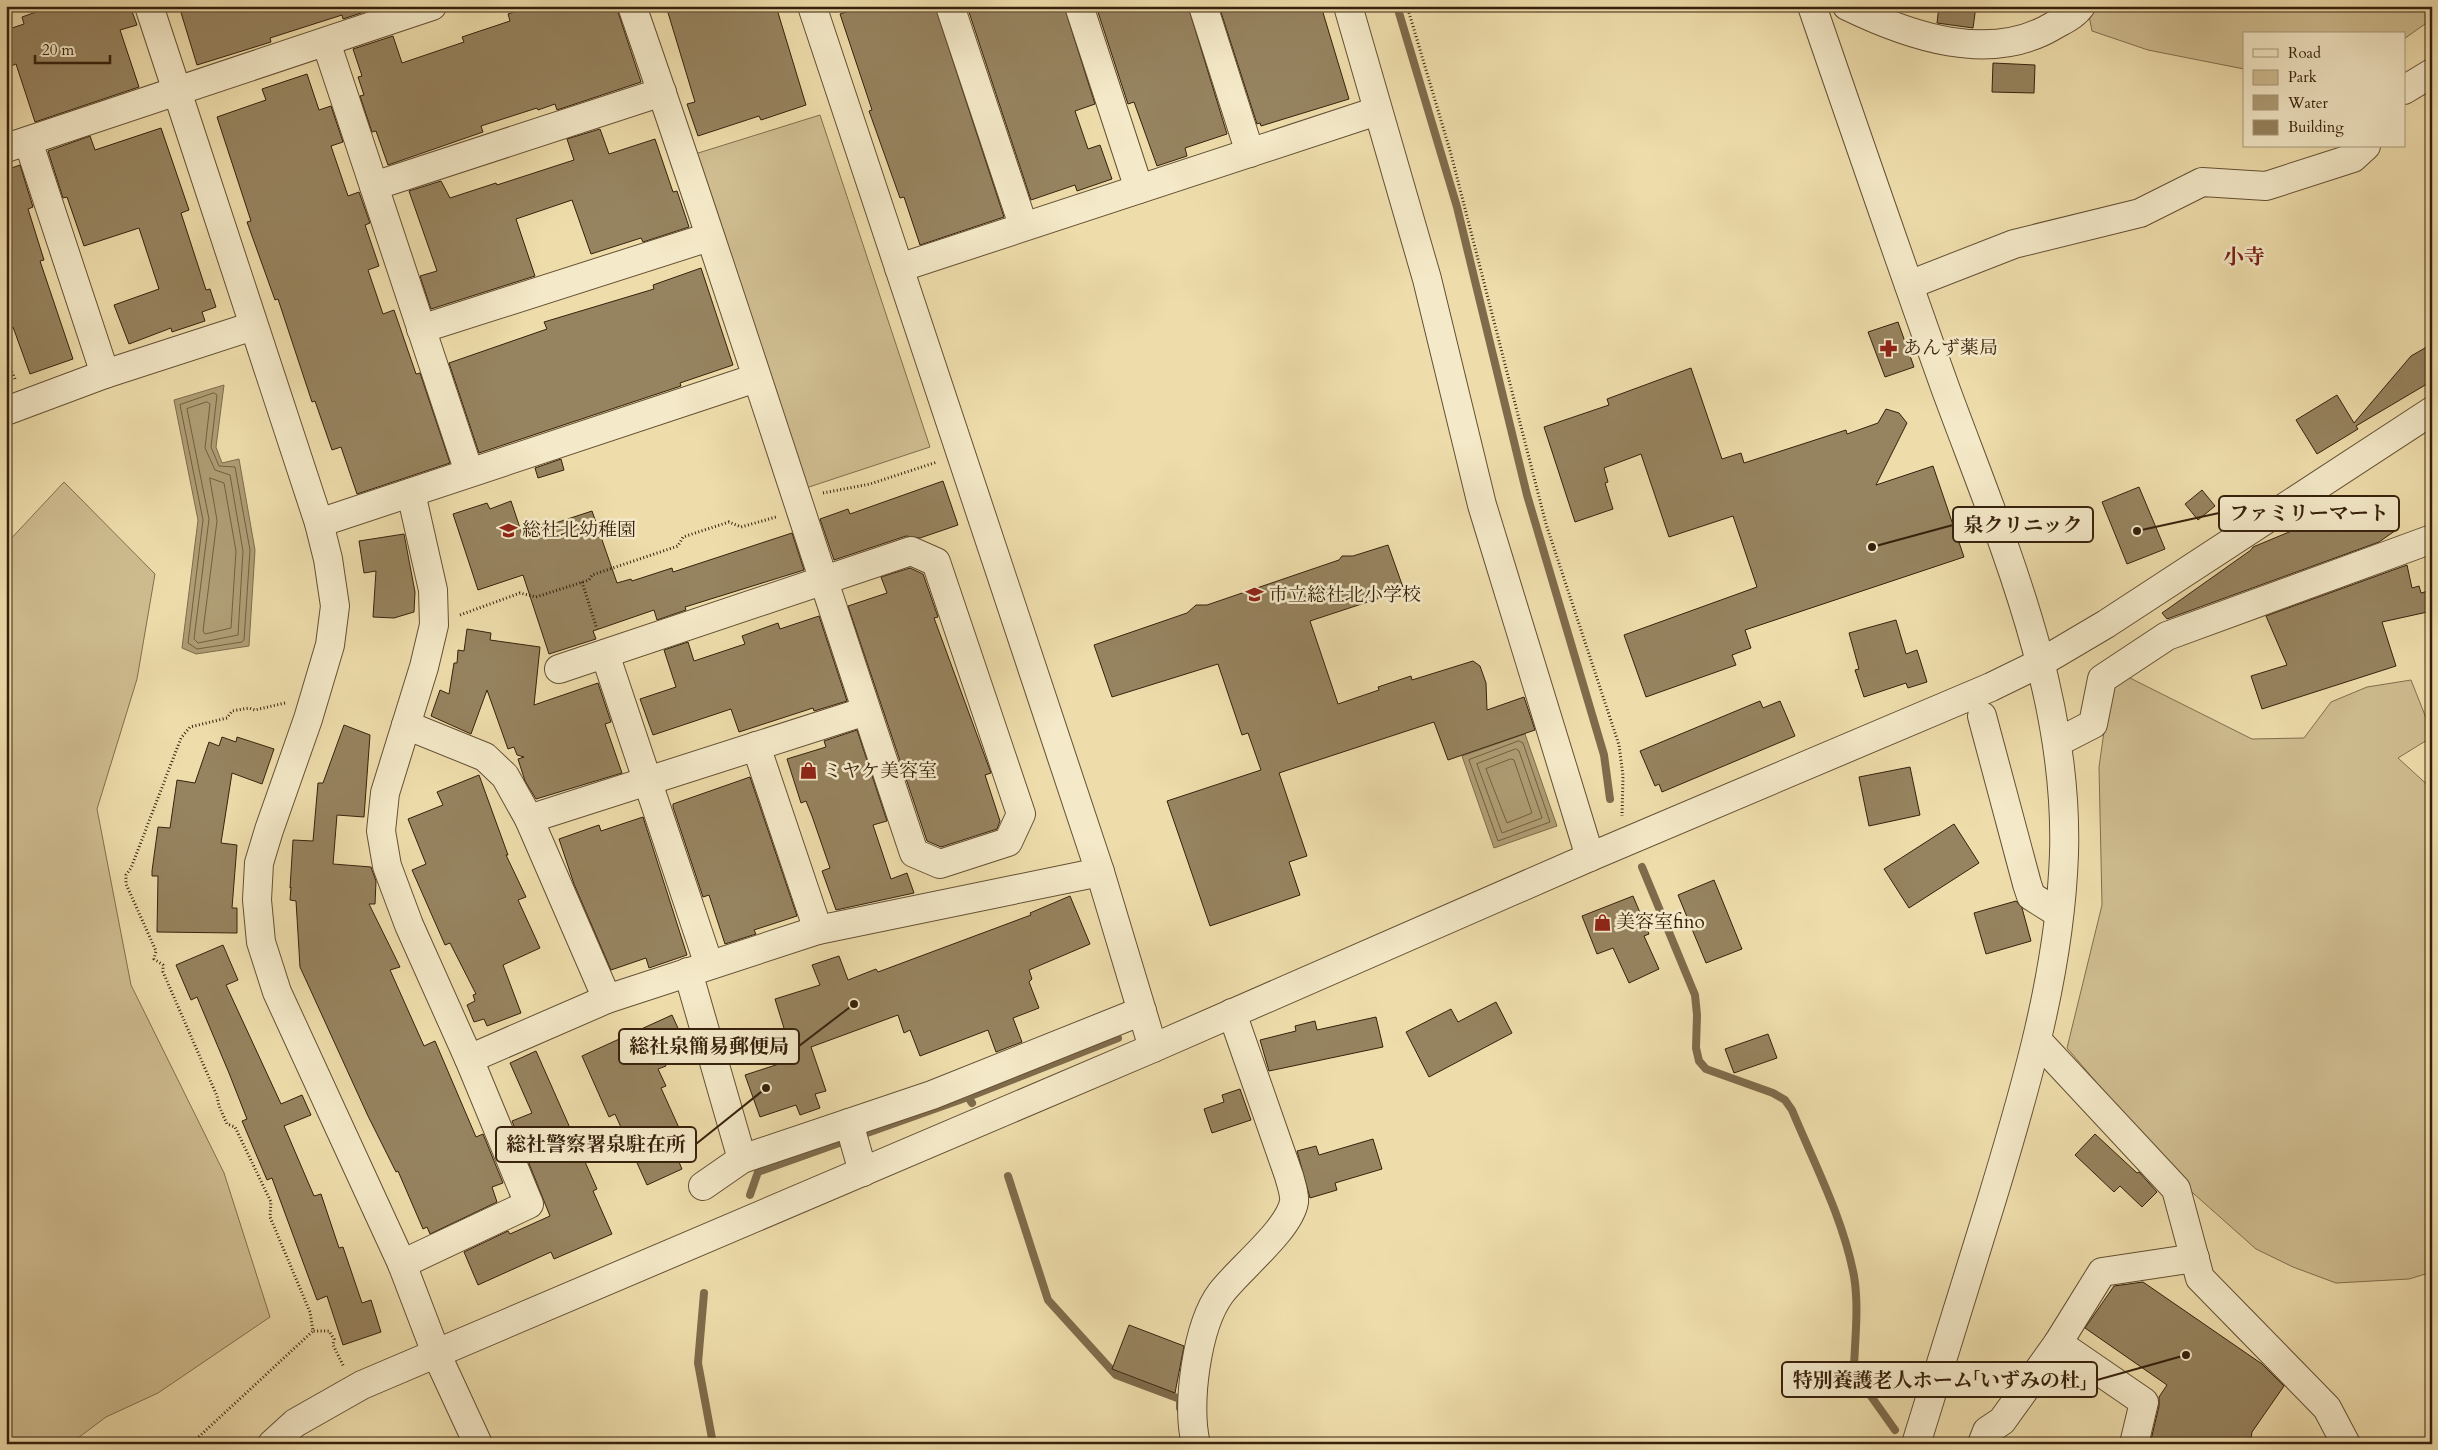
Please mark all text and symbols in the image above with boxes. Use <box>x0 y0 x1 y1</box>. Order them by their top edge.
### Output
scale bar <box>35 32 110 64</box>
legend <box>2243 32 2406 148</box>
text: 20 m <box>42 40 74 60</box>
text: Road <box>2288 43 2321 63</box>
text: Park <box>2288 67 2317 87</box>
text: Water <box>2287 93 2329 113</box>
text: Building <box>2288 117 2344 137</box>
district label: 小寺 <box>2223 243 2265 272</box>
place label: あんず薬局 <box>1903 335 1998 361</box>
pharmacy icon: あんず薬局 <box>1879 338 1899 358</box>
callout: ファミリーマート <box>2219 496 2399 531</box>
text: ファミリーマート <box>2229 500 2389 527</box>
callout: 泉クリニック <box>1953 507 2093 542</box>
text: 泉クリニック <box>1964 512 2082 539</box>
place label: 総社北幼稚園 <box>522 517 636 543</box>
school or university icon: 総社北幼稚園 <box>498 520 518 540</box>
place label: 市立総社北小学校 <box>1269 582 1421 608</box>
school or university icon: 市立総社北小学校 <box>1245 585 1265 605</box>
place label: ミヤケ美容室 <box>823 758 937 784</box>
shop icon: ミヤケ美容室 <box>799 761 819 781</box>
place label: 美容室fino <box>1616 909 1705 935</box>
shop icon: 美容室fino <box>1592 912 1612 932</box>
callout: 総社泉簡易郵便局 <box>619 1029 799 1064</box>
text: 総社泉簡易郵便局 <box>629 1033 789 1060</box>
callout: 総社警察署泉駐在所 <box>496 1127 696 1162</box>
text: 総社警察署泉駐在所 <box>506 1131 686 1158</box>
callout: 特別養護老人ホーム「いずみの杜」 <box>1782 1362 2097 1397</box>
text: 特別養護老人ホーム「いずみの杜」 <box>1793 1367 2087 1394</box>

